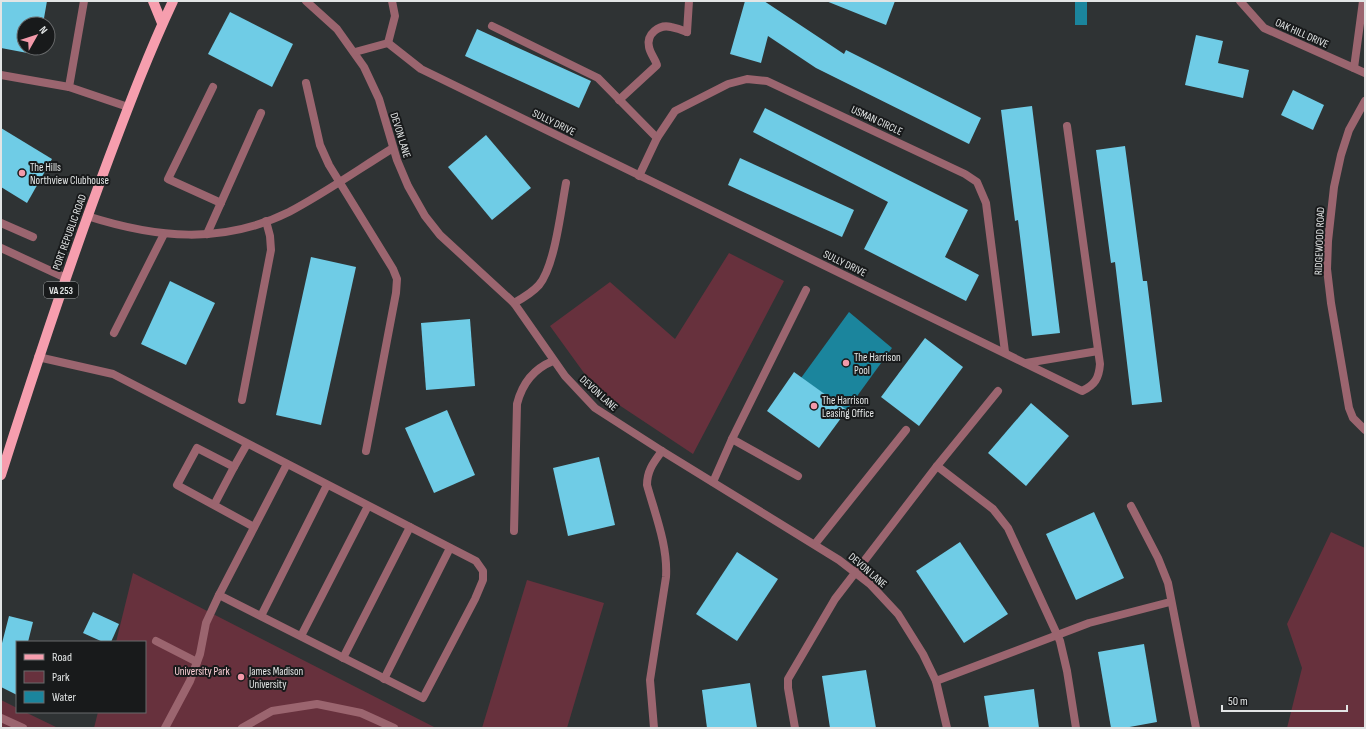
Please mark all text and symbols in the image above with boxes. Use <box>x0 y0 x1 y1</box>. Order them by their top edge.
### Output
north arrow <box>16 16 56 56</box>
street label: OAK HILL DRIVE <box>1273 16 1330 51</box>
text: N <box>36 24 50 36</box>
street label: USMAN CIRCLE <box>849 103 905 138</box>
street label: SULLY DRIVE <box>530 106 577 138</box>
street label: DEVON LANE <box>387 111 414 159</box>
place label: The Hills Northview Clubhouse <box>30 161 109 187</box>
marker: The Hills Northview Clubhouse <box>17 168 27 178</box>
street label: PORT REPUBLIC ROAD <box>50 193 89 272</box>
street label: RIDGEWOOD ROAD <box>1312 207 1327 275</box>
street label: SULLY DRIVE <box>821 247 868 279</box>
road number: VA 253 <box>44 282 78 298</box>
place label: The Harrison Pool <box>854 351 901 377</box>
marker: The Harrison Pool <box>841 358 851 368</box>
street label: DEVON LANE <box>577 373 620 414</box>
place label: The Harrison Leasing Office <box>822 394 874 420</box>
marker: The Harrison Leasing Office <box>809 401 819 411</box>
street label: DEVON LANE <box>846 550 890 591</box>
legend <box>16 641 146 713</box>
text: Road <box>52 650 72 665</box>
park label: University Park <box>174 665 230 678</box>
place label: James Madison University <box>248 665 304 691</box>
text: Park <box>52 670 70 685</box>
marker: James Madison University <box>236 672 246 682</box>
scale bar <box>1222 687 1347 713</box>
text: Water <box>52 690 76 705</box>
text: 50 m <box>1228 694 1248 709</box>

